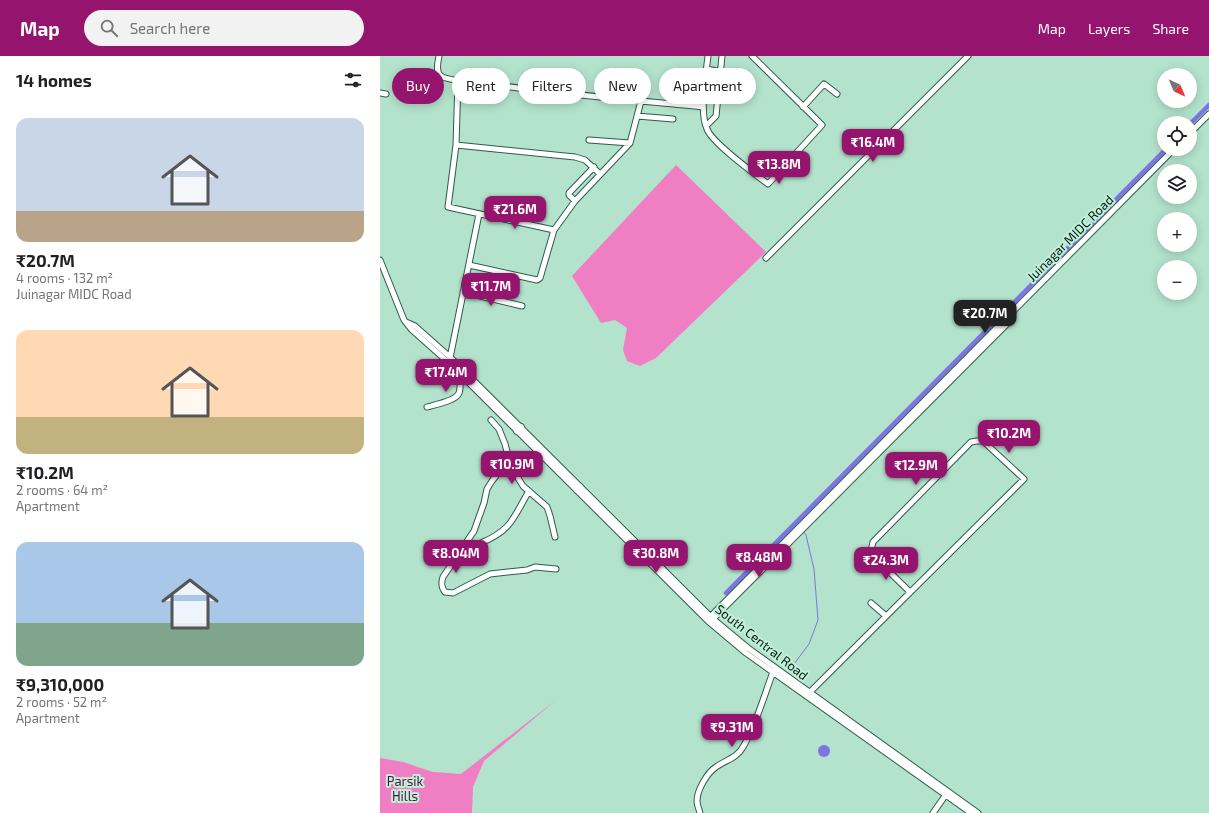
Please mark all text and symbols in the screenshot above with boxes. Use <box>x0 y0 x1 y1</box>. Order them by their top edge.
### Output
search box <box>84 10 364 46</box>
text: Map <box>20 17 60 40</box>
icon: search <box>98 17 120 39</box>
text: Search here <box>130 19 210 37</box>
text: Map <box>1038 20 1066 37</box>
text: Layers <box>1088 20 1130 37</box>
text: Share <box>1152 20 1189 37</box>
chip: Buy <box>392 68 444 104</box>
chip: Rent <box>452 68 510 104</box>
chip: Filters <box>518 68 586 104</box>
chip: New <box>594 68 651 104</box>
chip: Apartment <box>659 68 756 104</box>
north arrow <box>1157 68 1197 108</box>
map controls <box>1157 68 1197 300</box>
icon: filters <box>342 69 364 91</box>
text: 14 homes <box>16 70 92 90</box>
button: locate <box>1157 116 1197 156</box>
pin: ₹16.4M <box>840 129 906 163</box>
text: ₹16.4M <box>851 134 895 150</box>
icon: home <box>154 144 226 216</box>
pin: ₹13.8M <box>746 151 812 185</box>
text: ₹13.8M <box>757 156 801 172</box>
button: layers <box>1157 164 1197 204</box>
street label: Juinagar MIDC Road <box>1023 191 1117 285</box>
pin: ₹21.6M <box>482 196 548 230</box>
text: ₹21.6M <box>493 201 537 217</box>
button: + <box>1157 212 1197 252</box>
text: ₹20.7M <box>16 250 75 270</box>
button: − <box>1157 260 1197 300</box>
text: 4 rooms · 132 m² <box>16 270 113 286</box>
pin: ₹11.7M <box>458 273 524 307</box>
text: ₹11.7M <box>471 278 511 294</box>
text: Juinagar MIDC Road <box>16 286 132 302</box>
pin: ₹20.7M <box>952 300 1018 334</box>
text: ₹20.7M <box>963 305 1007 321</box>
icon: home <box>154 356 226 428</box>
pin: ₹17.4M <box>413 359 479 393</box>
text: ₹17.4M <box>425 364 467 380</box>
pin: ₹10.2M <box>976 420 1042 454</box>
text: ₹10.2M <box>987 425 1031 441</box>
pin: ₹10.9M <box>479 451 545 485</box>
pin: ₹12.9M <box>883 452 949 486</box>
text: ₹10.9M <box>490 456 534 472</box>
text: ₹12.9M <box>894 457 938 473</box>
text: ₹10.2M <box>16 462 74 482</box>
text: 2 rooms · 64 m² <box>16 482 108 498</box>
text: Apartment <box>16 498 80 514</box>
pin: ₹8.04M <box>423 540 489 574</box>
pin: ₹30.8M <box>623 540 689 574</box>
pin: ₹8.48M <box>726 544 792 578</box>
text: ₹8.04M <box>432 545 480 561</box>
text: ₹30.8M <box>633 545 679 561</box>
pin: ₹24.3M <box>853 547 919 581</box>
text: ₹8.48M <box>735 549 783 565</box>
text: ₹24.3M <box>863 552 909 568</box>
icon: home <box>154 568 226 640</box>
street label: South Central Road <box>713 601 811 683</box>
text: ₹9,310,000 <box>16 674 104 694</box>
text: 2 rooms · 52 m² <box>16 694 107 710</box>
text: Apartment <box>16 710 80 726</box>
pin: ₹9.31M <box>699 714 765 748</box>
text: ₹9.31M <box>710 719 754 735</box>
park label: Parsik Hills <box>387 773 424 804</box>

